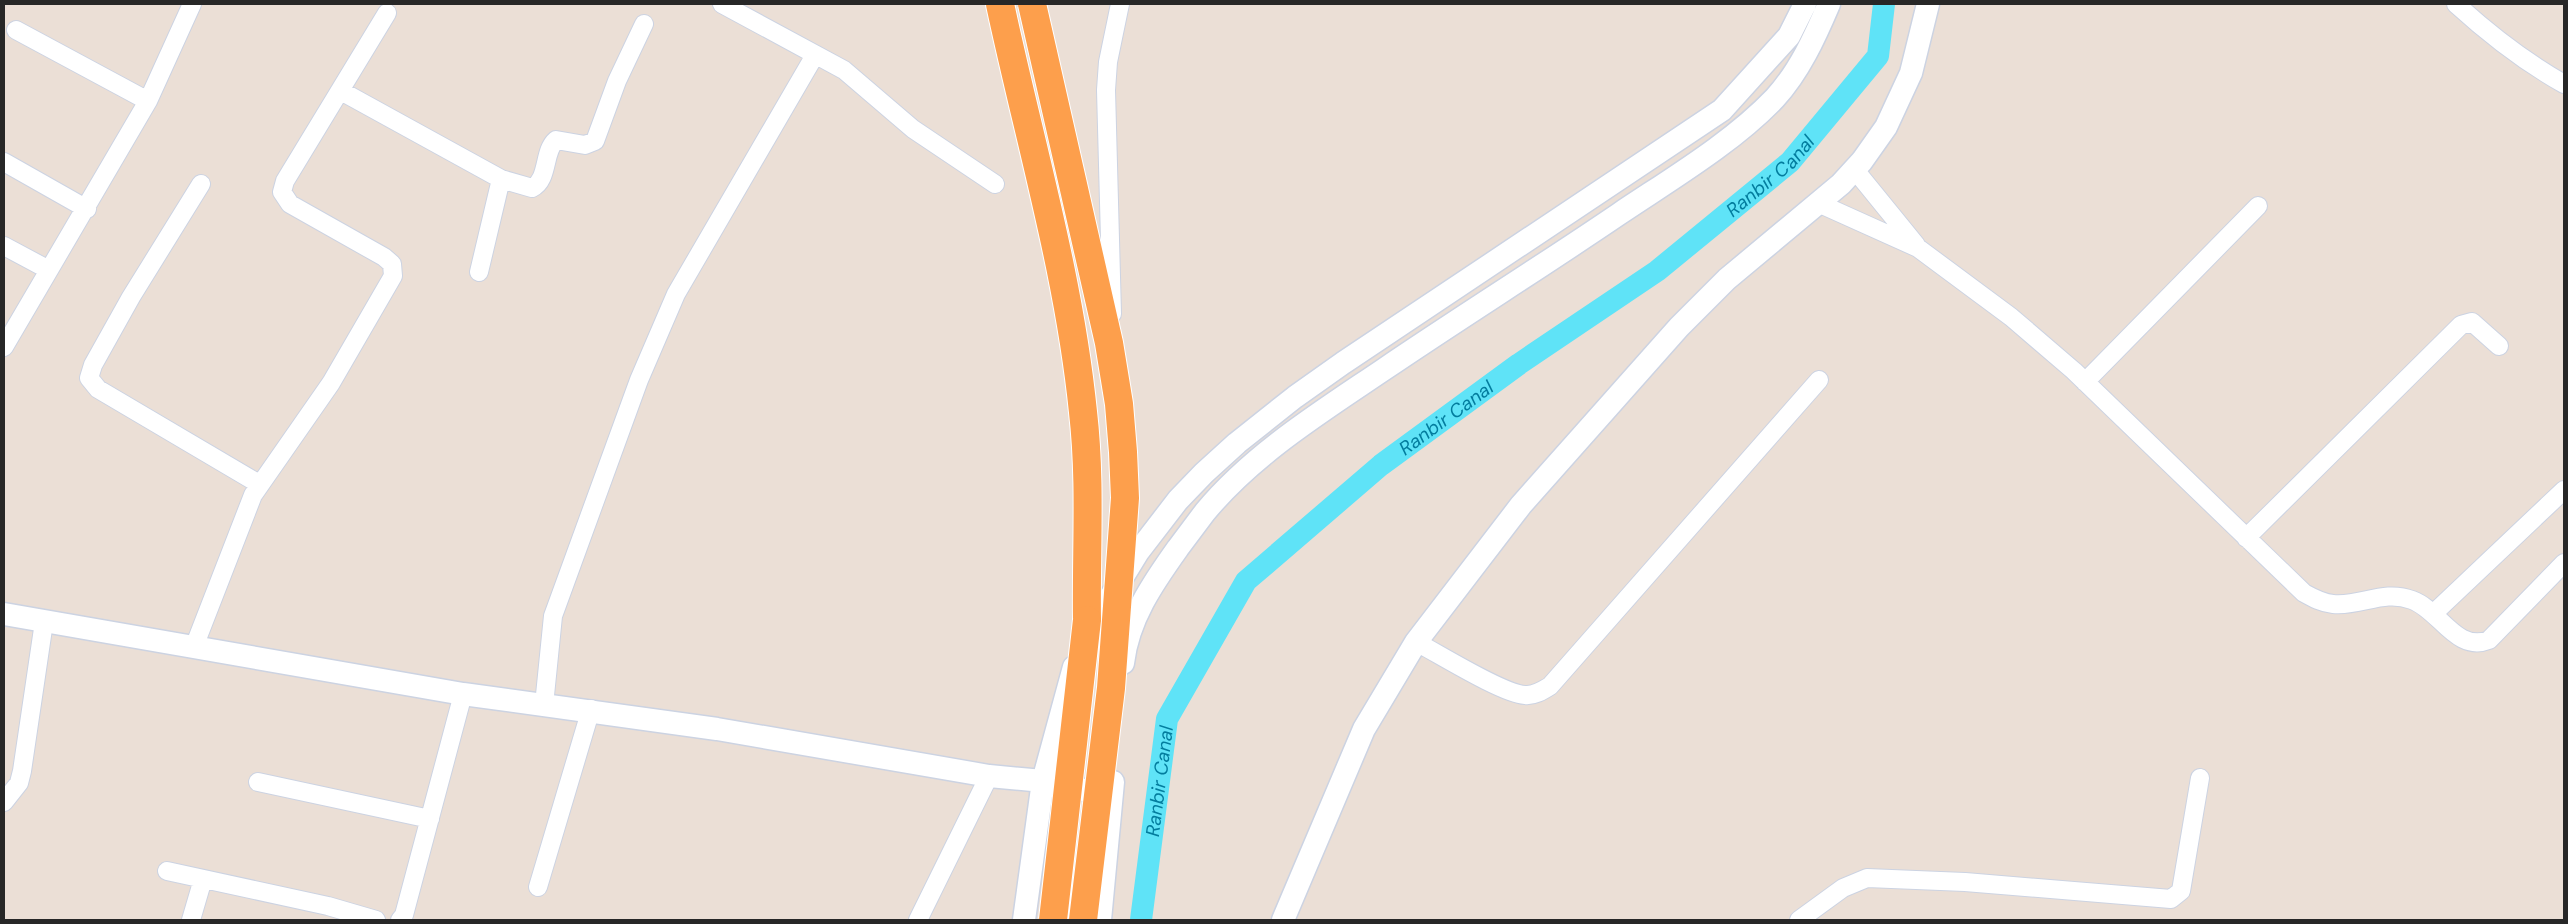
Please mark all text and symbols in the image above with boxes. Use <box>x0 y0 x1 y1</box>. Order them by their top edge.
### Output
water label: Ranbir Canal <box>1720 129 1820 222</box>
water label: Ranbir Canal <box>1393 374 1499 461</box>
water label: Ranbir Canal <box>1139 724 1179 838</box>

